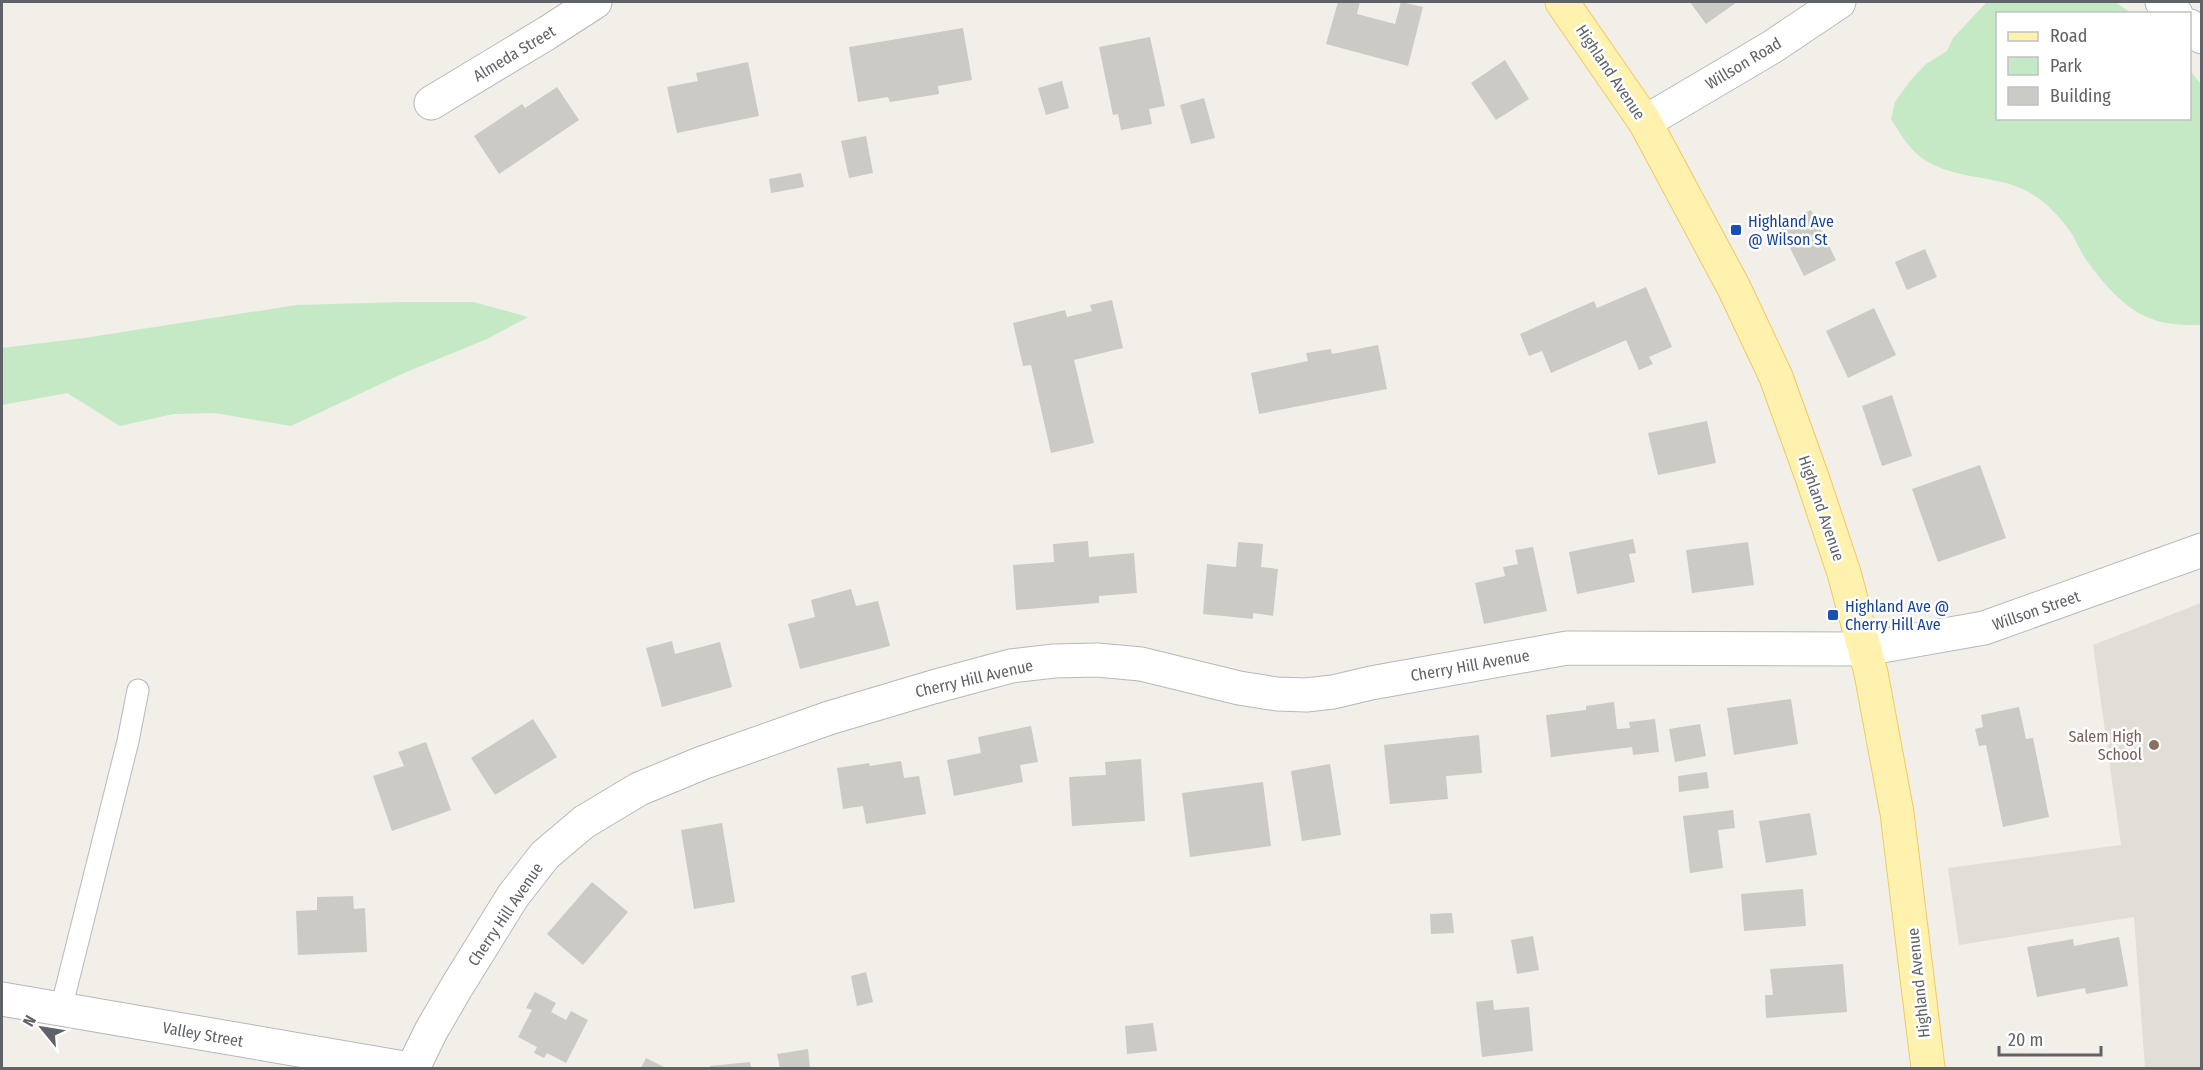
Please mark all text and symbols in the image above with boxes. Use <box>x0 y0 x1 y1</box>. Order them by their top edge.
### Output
legend <box>1996 12 2191 120</box>
street label: Almeda Street <box>470 21 559 85</box>
street label: Highland Avenue <box>1572 21 1649 123</box>
text: Road <box>2050 25 2087 47</box>
street label: Willson Road <box>1702 33 1785 93</box>
text: Park <box>2050 55 2083 77</box>
text: Building <box>2050 85 2111 107</box>
place label: Highland Ave @ Wilson St <box>1748 212 1834 249</box>
marker: Highland Ave @ Wilson St <box>1729 223 1743 237</box>
street label: Highland Avenue <box>1795 453 1849 564</box>
street label: Willson Street <box>1990 586 2083 634</box>
place label: Highland Ave @ Cherry Hill Ave <box>1845 597 1949 634</box>
marker: Highland Ave @ Cherry Hill Ave <box>1826 608 1840 622</box>
street label: Cherry Hill Avenue <box>1409 646 1531 685</box>
street label: Cherry Hill Avenue <box>913 656 1035 701</box>
place label: Salem High School <box>2069 727 2142 764</box>
marker: Salem High School <box>2147 738 2161 752</box>
street label: Cherry Hill Avenue <box>464 859 547 969</box>
street label: Highland Avenue <box>1903 927 1934 1039</box>
north arrow <box>12 998 72 1058</box>
text: N <box>19 1012 40 1030</box>
street label: Valley Street <box>161 1018 246 1051</box>
scale bar <box>1999 1019 2101 1057</box>
text: 20 m <box>2008 1029 2043 1051</box>

